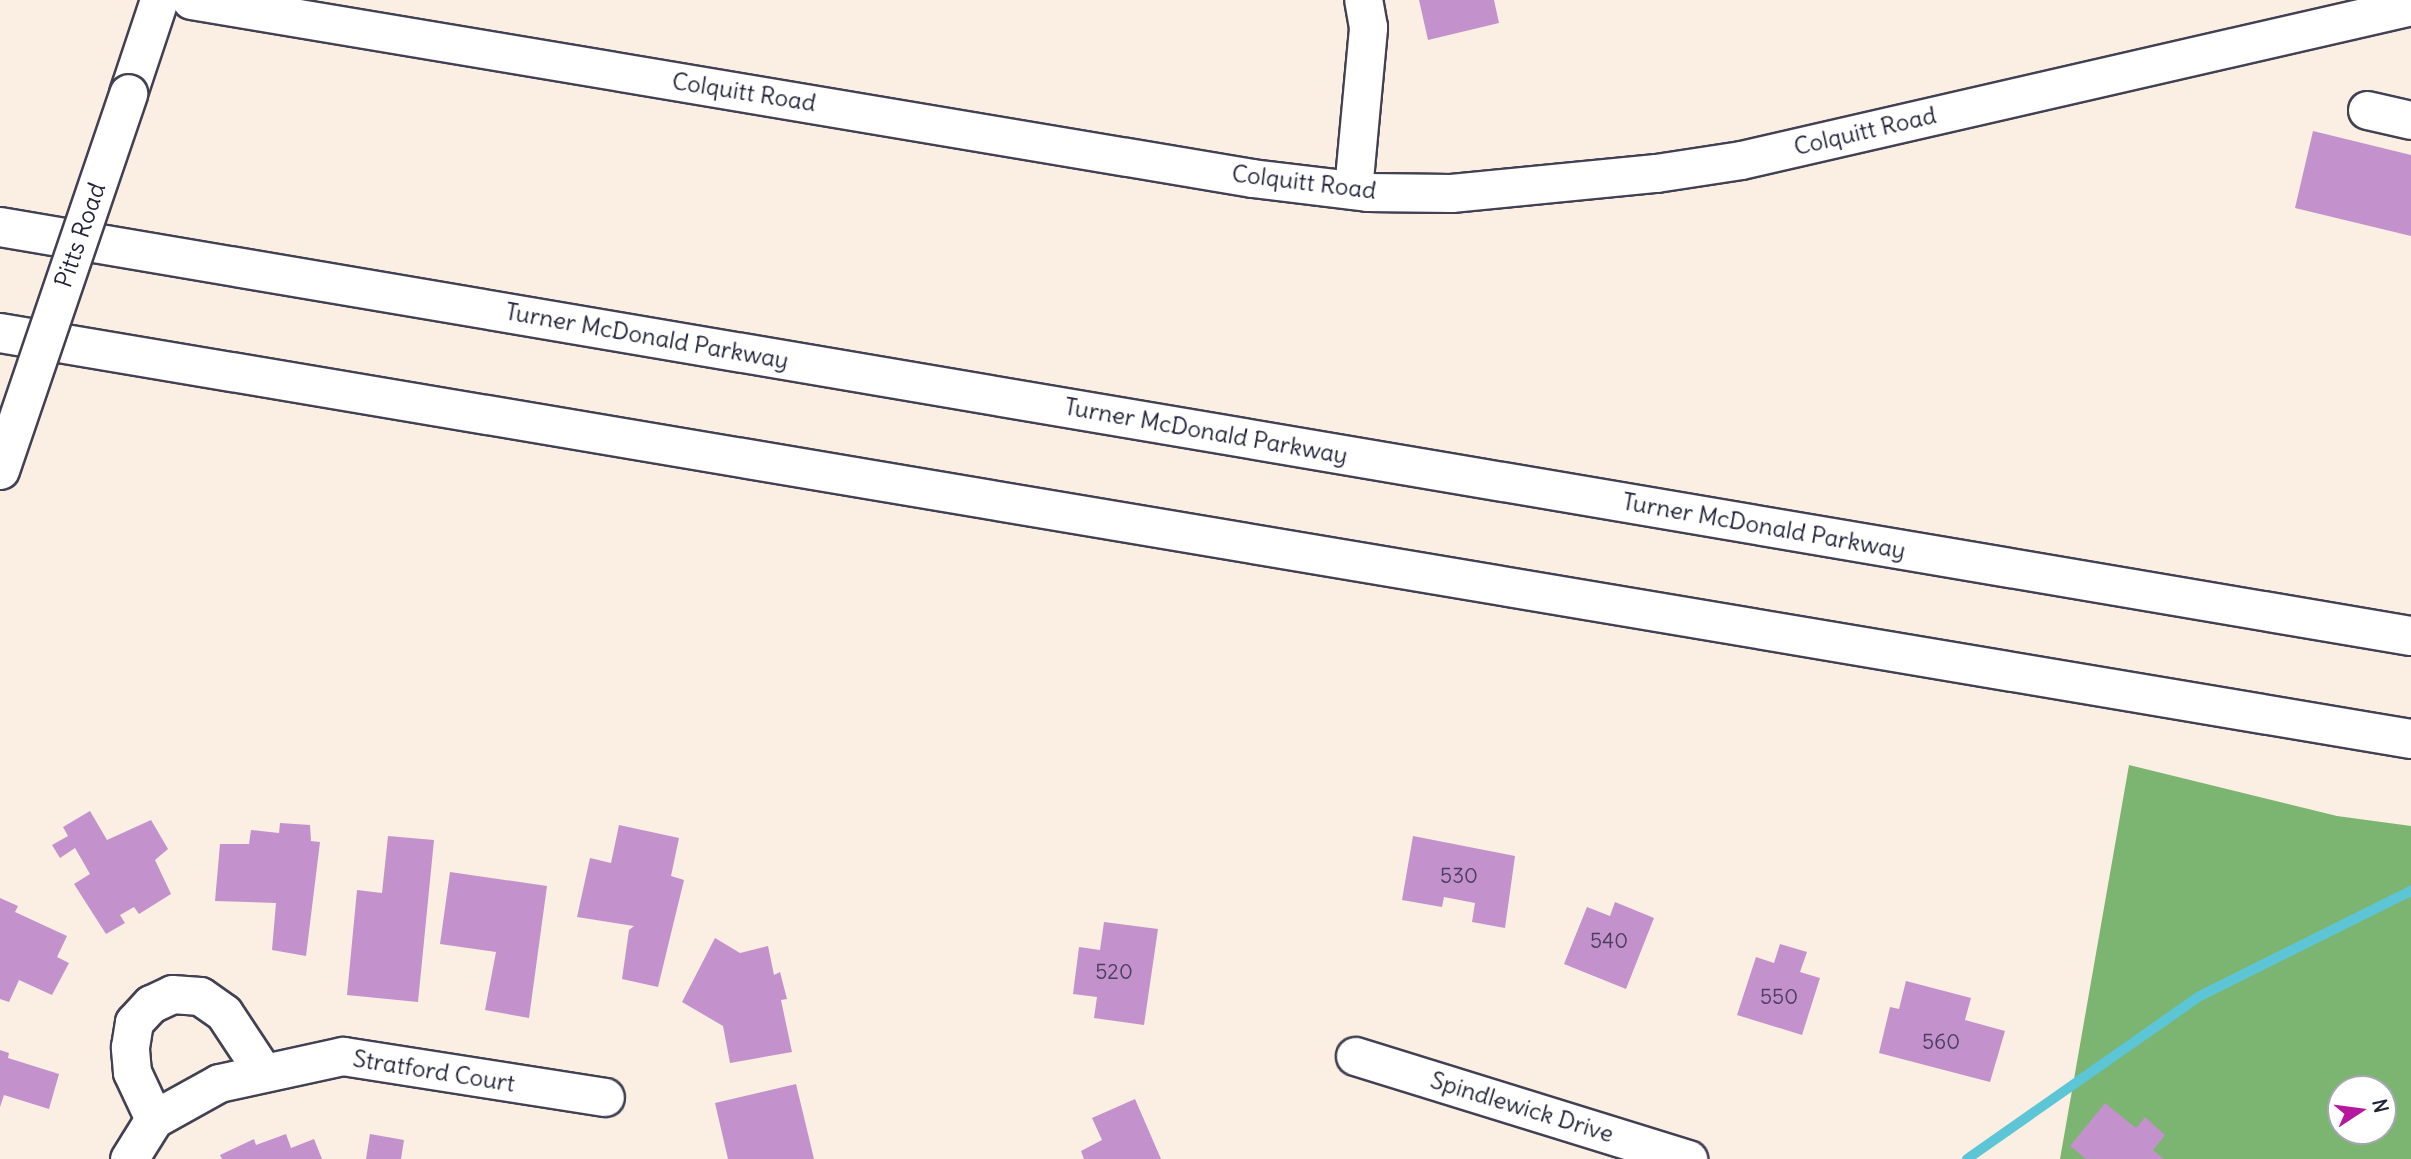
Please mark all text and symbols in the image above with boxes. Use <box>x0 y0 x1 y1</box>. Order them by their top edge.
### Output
street label: Colquitt Road <box>670 66 818 118</box>
street label: Colquitt Road <box>1791 101 1939 161</box>
street label: Colquitt Road <box>1230 159 1378 205</box>
street label: Pitts Road <box>49 179 111 291</box>
street label: Turner McDonald Parkway <box>503 297 791 375</box>
street label: Turner McDonald Parkway <box>1062 392 1350 470</box>
street label: Turner McDonald Parkway <box>1620 487 1908 565</box>
house number: 530 <box>1440 863 1478 889</box>
house number: 540 <box>1590 928 1628 954</box>
house number: 520 <box>1095 959 1133 985</box>
house number: 550 <box>1760 984 1798 1010</box>
house number: 560 <box>1922 1029 1960 1055</box>
street label: Stratford Court <box>351 1044 517 1098</box>
street label: Spindlewick Drive <box>1427 1065 1617 1149</box>
north arrow <box>2327 1075 2397 1145</box>
text: N <box>2367 1097 2394 1115</box>

